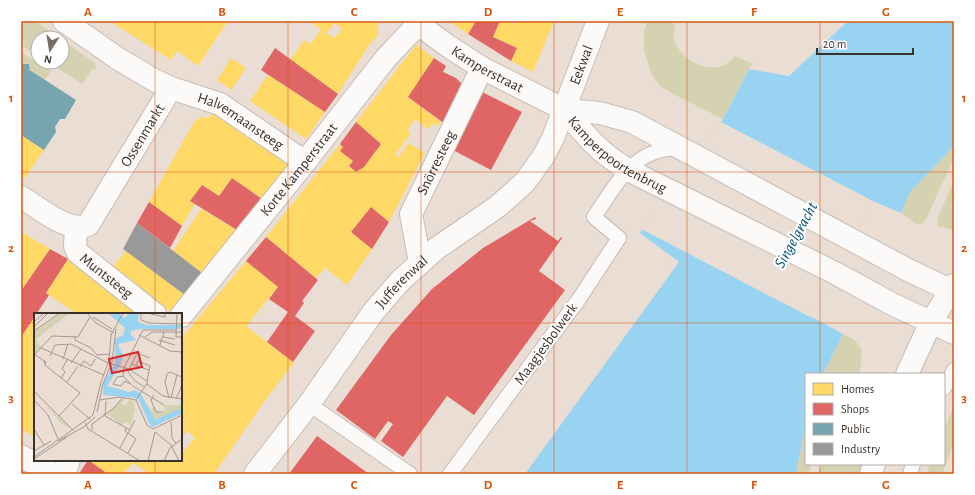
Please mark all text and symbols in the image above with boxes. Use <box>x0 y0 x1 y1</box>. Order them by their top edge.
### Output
text: A <box>84 6 92 19</box>
text: B <box>218 6 226 19</box>
text: C <box>351 6 358 19</box>
text: D <box>484 6 493 19</box>
text: E <box>617 6 624 19</box>
text: F <box>751 6 758 19</box>
text: G <box>882 6 890 19</box>
north arrow <box>30 30 70 70</box>
scale bar <box>817 30 913 56</box>
text: 20 m <box>823 38 846 50</box>
street label: Kamperstraat <box>449 43 526 95</box>
street label: Eekwal <box>567 43 596 87</box>
text: N <box>43 53 53 65</box>
street label: Halvemaansteeg <box>196 90 287 153</box>
text: 1 <box>9 92 13 105</box>
text: 1 <box>962 92 966 105</box>
street label: Ossenmarkt <box>118 101 167 169</box>
street label: Kamperpoortenbrug <box>565 113 670 196</box>
street label: Korte Kamperstraat <box>257 120 340 219</box>
street label: Snörresteeg <box>414 127 458 197</box>
water label: Singelgracht <box>771 199 821 271</box>
text: 2 <box>8 242 14 255</box>
text: 2 <box>961 242 967 255</box>
street label: Muntsteeg <box>77 250 136 301</box>
street label: Jufferenwal <box>373 253 430 311</box>
street label: Maagjesbolwerk <box>511 300 581 388</box>
inset map <box>34 313 182 461</box>
legend <box>805 373 945 465</box>
text: Homes <box>841 383 874 395</box>
text: 3 <box>8 392 14 405</box>
text: 3 <box>961 392 967 405</box>
text: Shops <box>841 403 869 415</box>
text: Public <box>841 423 870 435</box>
text: Industry <box>841 443 880 456</box>
text: A <box>84 479 92 492</box>
text: B <box>218 479 226 492</box>
text: C <box>351 479 358 492</box>
text: D <box>484 479 493 492</box>
text: E <box>617 479 624 492</box>
text: F <box>751 479 758 492</box>
text: G <box>882 479 890 492</box>

